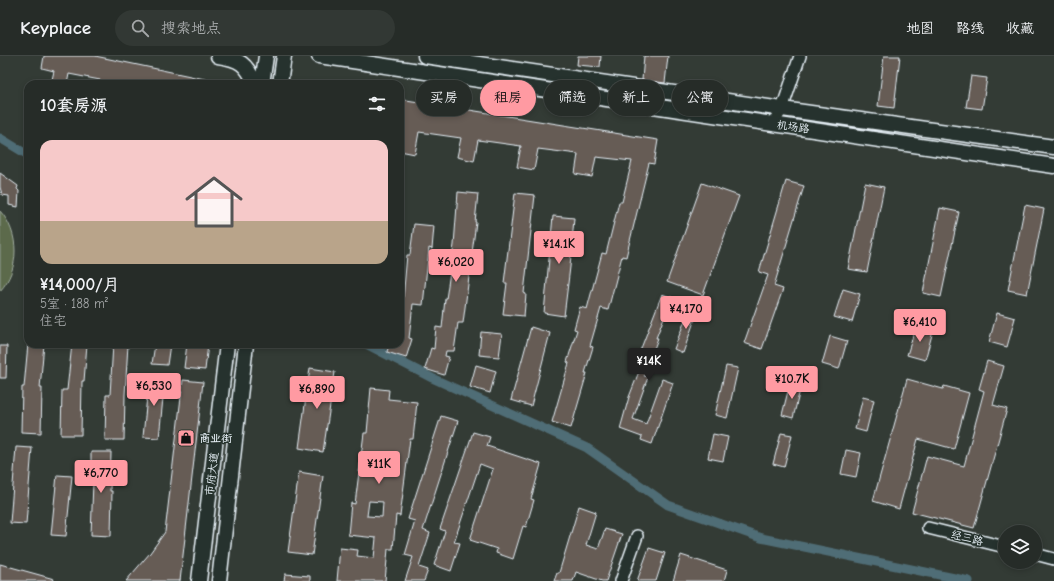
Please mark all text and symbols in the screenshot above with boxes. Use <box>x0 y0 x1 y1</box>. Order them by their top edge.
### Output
search box <box>115 10 395 46</box>
text: Keyplace <box>20 17 91 39</box>
icon: search <box>129 17 151 39</box>
text: 搜索地点 <box>161 19 221 37</box>
text: 地图 <box>906 20 934 37</box>
text: 路线 <box>956 20 984 37</box>
text: 收藏 <box>1006 20 1034 37</box>
chip: 买房 <box>416 80 472 116</box>
chip: 租房 <box>480 80 536 116</box>
chip: 筛选 <box>544 80 600 116</box>
chip: 新上 <box>608 80 664 116</box>
chip: 公寓 <box>672 80 728 116</box>
icon: filters <box>366 93 388 115</box>
text: 10套房源 <box>40 96 107 115</box>
street label: 机场路 <box>776 118 810 136</box>
icon: home <box>178 166 250 238</box>
pin: ¥14.1K <box>526 231 592 265</box>
text: ¥14.1K <box>543 236 575 251</box>
pin: ¥6,020 <box>423 249 489 283</box>
text: ¥6,020 <box>437 254 475 269</box>
text: ¥14,000/月 <box>40 275 120 294</box>
text: 5室 · 188 m² <box>40 296 108 311</box>
pin: ¥4,170 <box>653 296 719 330</box>
text: ¥4,170 <box>669 301 703 316</box>
pin: ¥6,410 <box>887 309 953 343</box>
text: 住宅 <box>40 313 66 328</box>
text: ¥6,410 <box>903 314 937 329</box>
pin: ¥14K <box>625 348 673 382</box>
text: ¥14K <box>637 353 661 368</box>
pin: ¥10.7K <box>759 366 825 400</box>
text: ¥10.7K <box>775 371 809 386</box>
pin: ¥6,530 <box>121 373 187 407</box>
pin: ¥6,890 <box>284 376 350 410</box>
text: ¥6,530 <box>136 378 172 393</box>
text: ¥6,890 <box>299 381 335 396</box>
shop icon: 商业街 <box>176 428 196 448</box>
place label: 商业街 <box>199 432 233 445</box>
street label: 市府大道 <box>203 451 221 497</box>
pin: ¥11K <box>355 451 403 485</box>
text: ¥11K <box>367 456 391 471</box>
pin: ¥6,770 <box>68 460 134 494</box>
text: ¥6,770 <box>84 465 118 480</box>
map controls <box>998 525 1042 569</box>
button: layers <box>998 525 1042 569</box>
street label: 经三路 <box>949 528 985 548</box>

